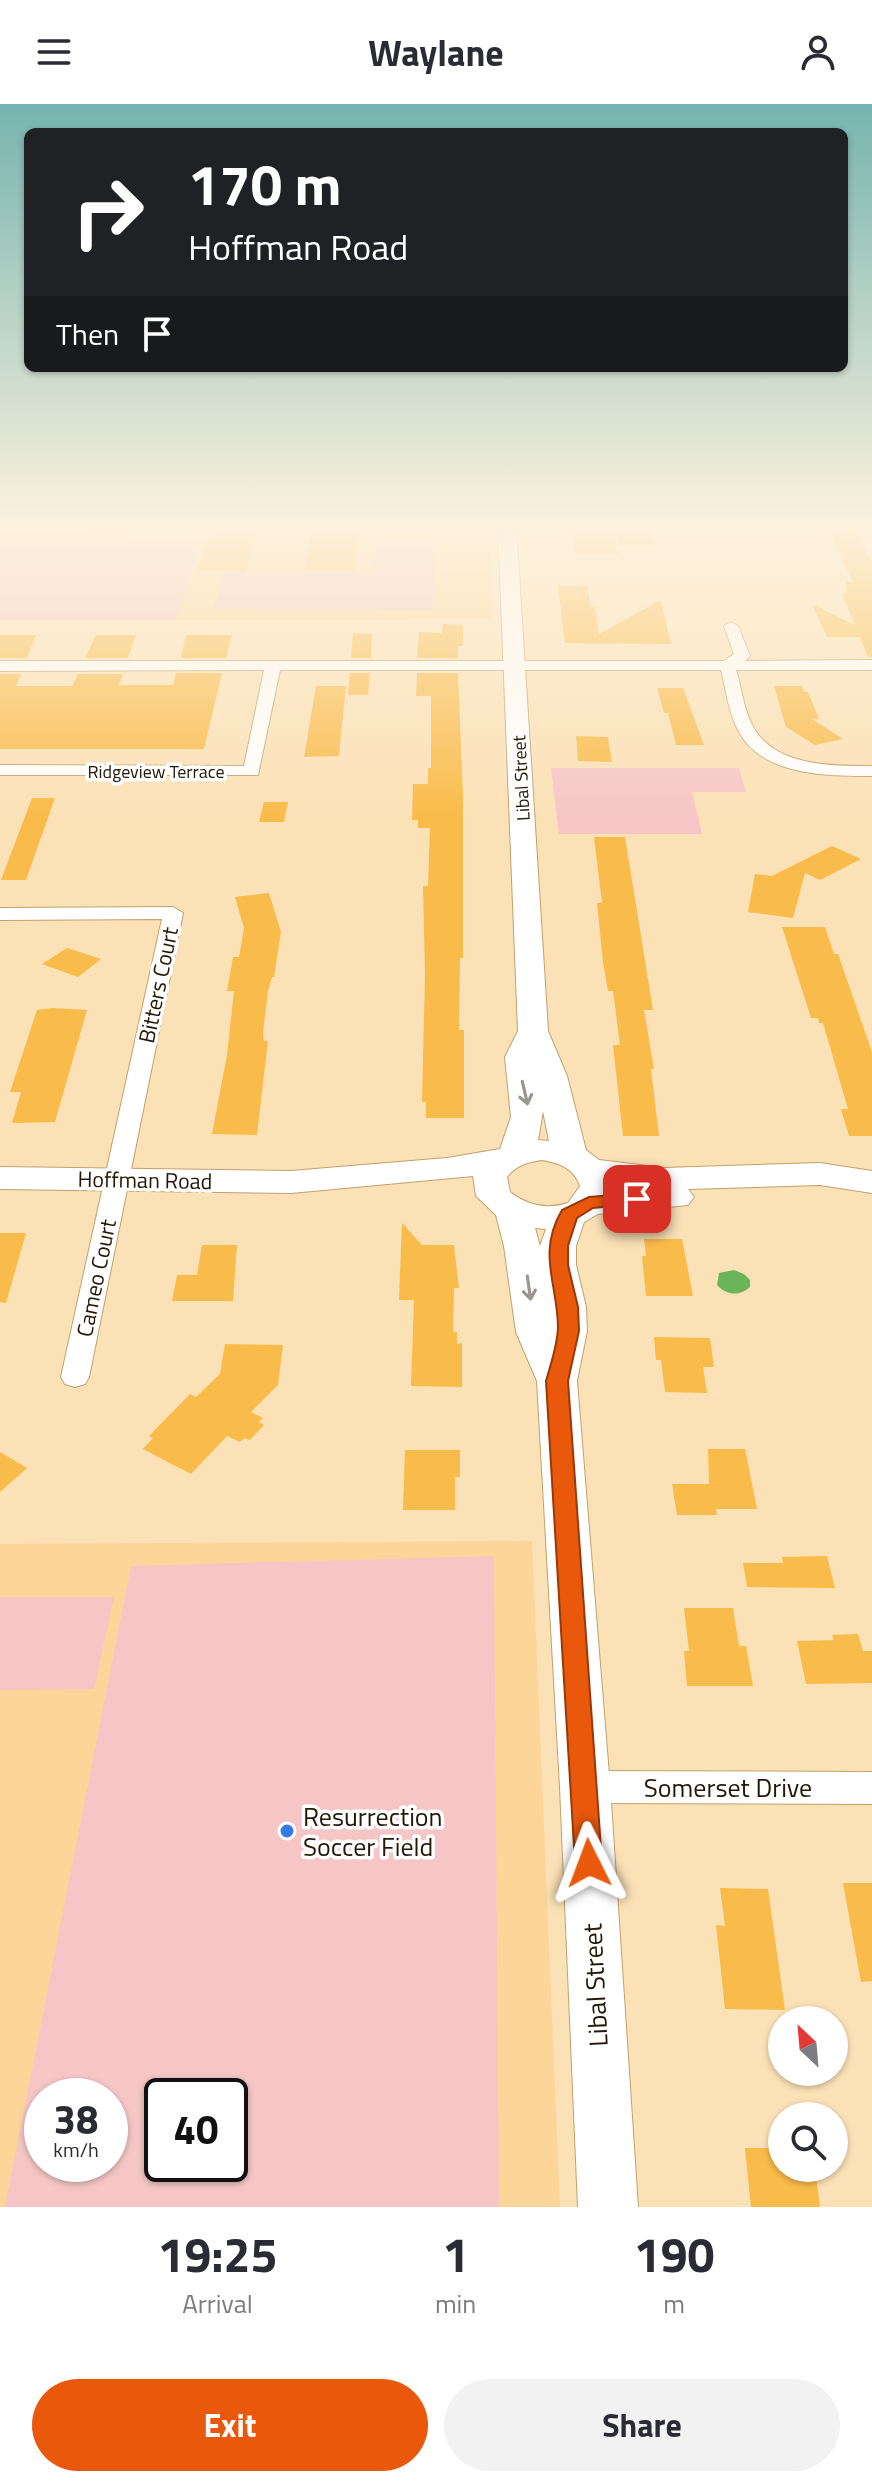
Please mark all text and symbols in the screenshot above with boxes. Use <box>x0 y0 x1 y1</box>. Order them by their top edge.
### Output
text: Waylane <box>368 25 504 80</box>
icon: menu <box>32 30 76 74</box>
icon: person <box>796 30 840 74</box>
text: 170 m <box>188 142 341 227</box>
icon: right <box>56 160 160 264</box>
text: Hoffman Road <box>188 219 408 274</box>
text: Then <box>56 311 119 357</box>
icon: arrive <box>135 312 179 356</box>
street label: Libal Street <box>505 734 537 821</box>
street label: Ridgeview Terrace <box>87 758 225 785</box>
street label: Bitters Court <box>129 923 187 1046</box>
one-way arrow <box>518 1080 533 1106</box>
street label: Hoffman Road <box>77 1162 213 1198</box>
pin <box>603 1165 671 1233</box>
icon: arrive <box>615 1177 659 1221</box>
street label: Cameo Court <box>67 1216 125 1340</box>
one-way arrow <box>522 1275 537 1300</box>
street label: Somerset Drive <box>644 1768 812 1807</box>
place label: Resurrection Soccer Field <box>303 1797 443 1866</box>
position arrow <box>547 1821 631 1905</box>
marker: Resurrection Soccer Field <box>278 1822 296 1840</box>
street label: Libal Street <box>572 1922 618 2048</box>
north arrow <box>768 2006 848 2086</box>
map controls <box>768 2006 848 2182</box>
speed limit sign: 40 <box>144 2078 248 2182</box>
text: 38 <box>54 2089 98 2150</box>
button: search <box>768 2102 848 2182</box>
text: km/h <box>53 2134 99 2165</box>
text: 19:25 <box>158 2218 277 2291</box>
text: 1 <box>442 2218 469 2291</box>
text: 190 <box>634 2218 714 2291</box>
text: Arrival <box>182 2284 253 2323</box>
text: min <box>435 2284 476 2323</box>
text: m <box>663 2284 685 2323</box>
button: Exit <box>32 2379 428 2471</box>
button: Share <box>444 2379 840 2471</box>

